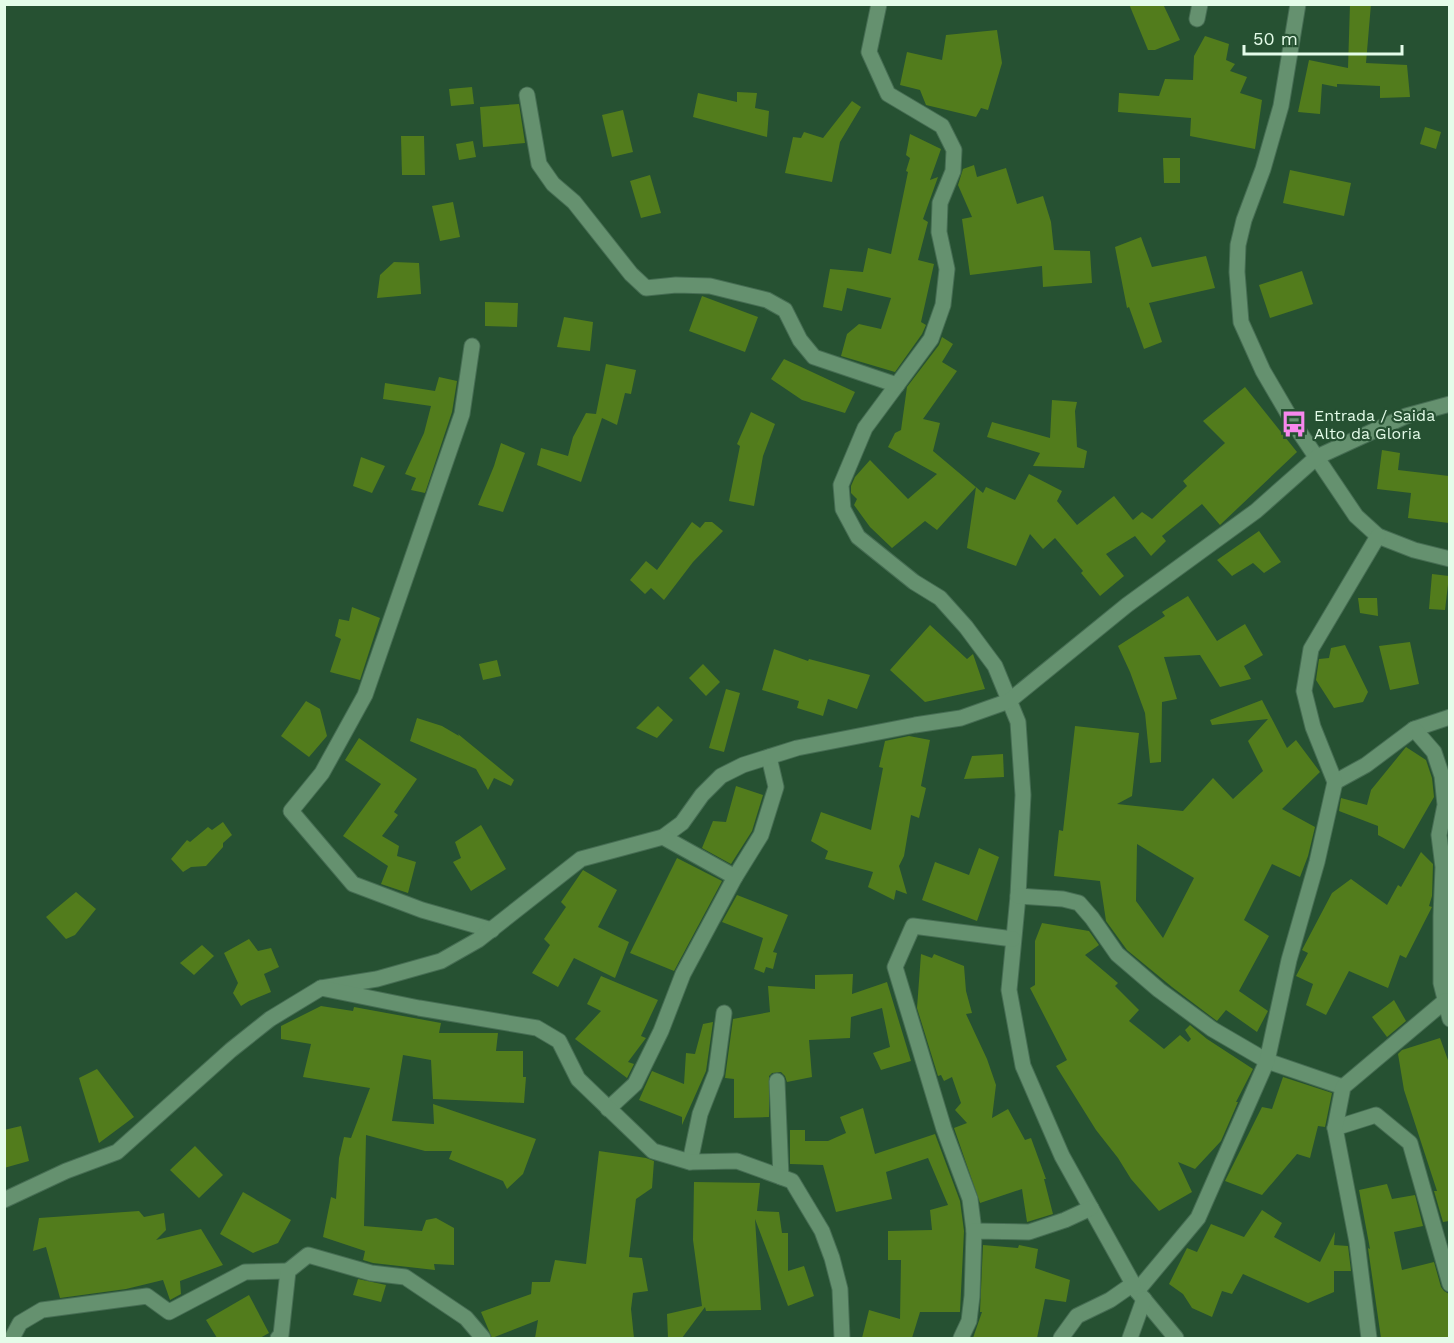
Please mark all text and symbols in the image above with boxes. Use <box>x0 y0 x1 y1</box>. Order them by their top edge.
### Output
scale bar <box>1244 18 1402 56</box>
text: 50 m <box>1253 28 1298 49</box>
place label: Entrada / Saida Alto da Gloria <box>1314 406 1435 443</box>
bus stop icon: Entrada / Saida Alto da Gloria <box>1279 409 1309 439</box>

